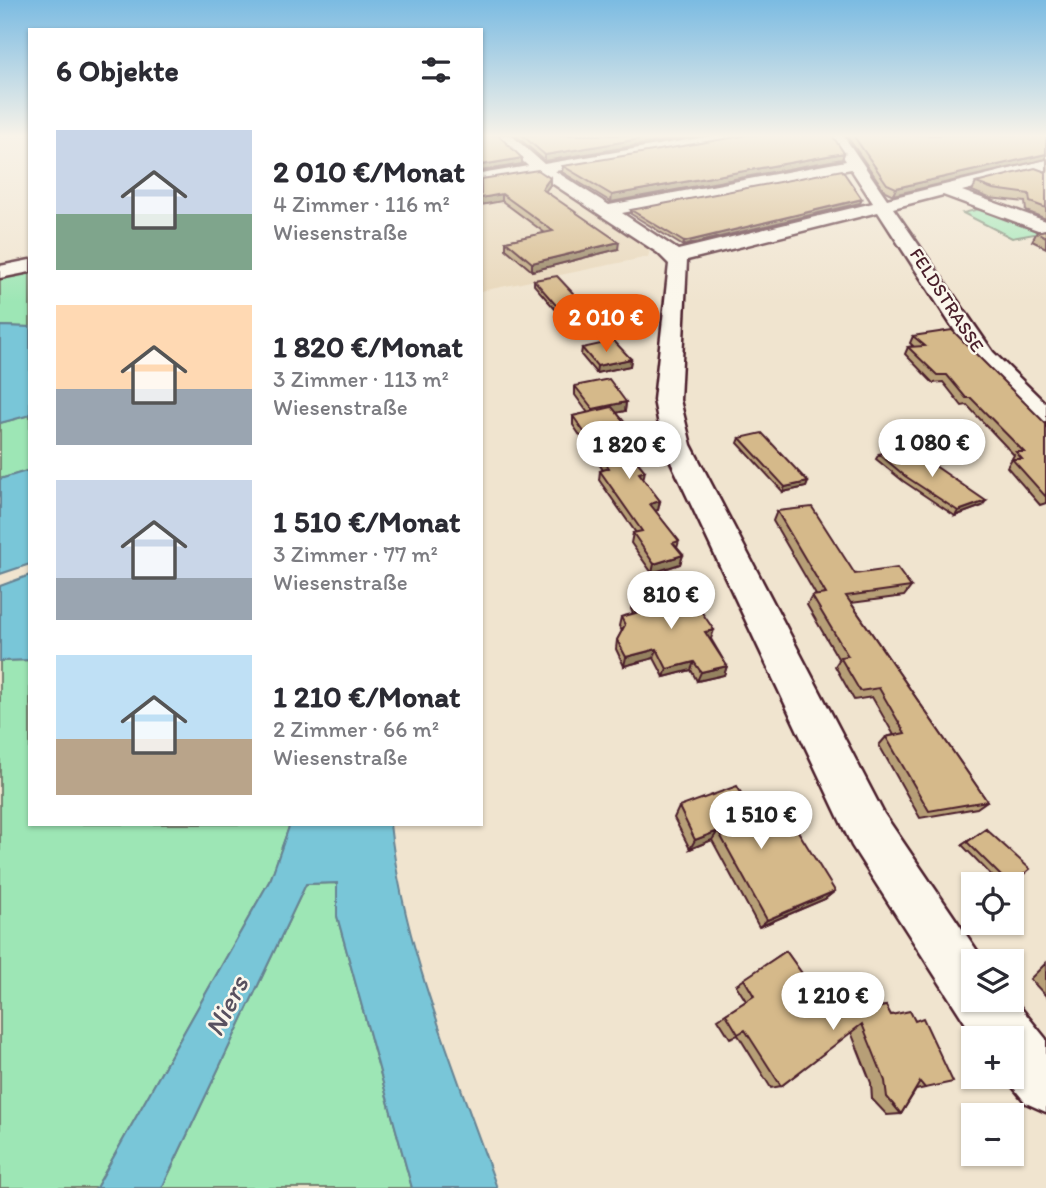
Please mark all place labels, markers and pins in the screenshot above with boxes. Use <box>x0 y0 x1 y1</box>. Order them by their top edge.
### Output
pin: 2 010 € <box>541 294 671 354</box>
pin: 1 080 € <box>867 420 997 479</box>
pin: 1 820 € <box>564 421 694 481</box>
pin: 810 € <box>622 572 720 631</box>
pin: 1 510 € <box>696 792 826 851</box>
pin: 1 210 € <box>768 972 898 1032</box>

